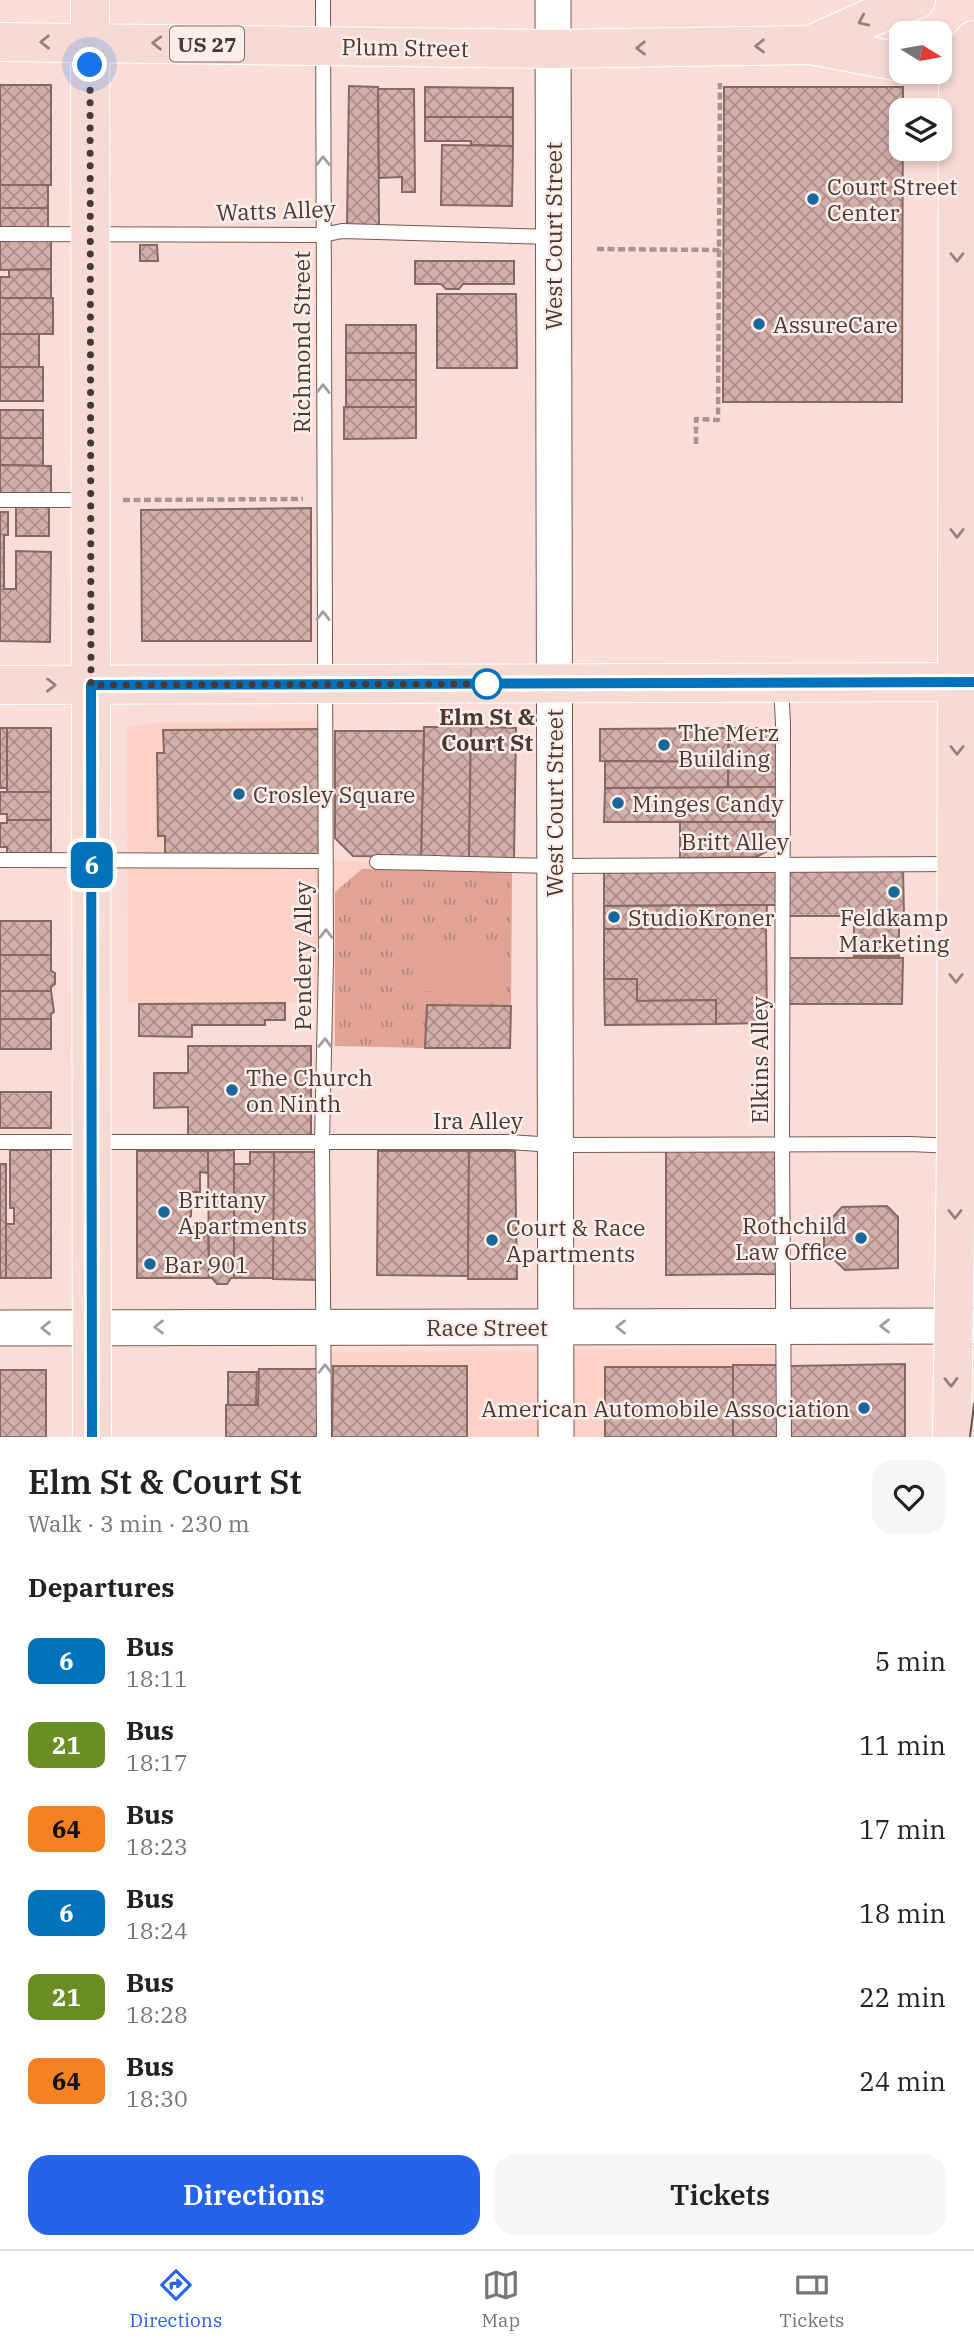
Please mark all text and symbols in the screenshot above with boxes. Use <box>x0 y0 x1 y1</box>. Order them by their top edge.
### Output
one-way arrow <box>858 13 870 27</box>
north arrow <box>889 21 952 84</box>
map controls <box>889 21 952 161</box>
road number: US 27 <box>170 26 244 61</box>
street label: Plum Street <box>341 31 469 63</box>
one-way arrow <box>39 34 50 50</box>
one-way arrow <box>151 35 162 51</box>
one-way arrow <box>754 38 765 53</box>
one-way arrow <box>636 40 646 56</box>
your location <box>72 47 107 82</box>
button: layers <box>889 98 952 161</box>
street label: West Court Street <box>538 142 568 330</box>
one-way arrow <box>315 155 331 166</box>
place label: Court Street Center <box>827 171 957 227</box>
marker: Court Street Center <box>805 191 821 207</box>
street label: Watts Alley <box>216 193 337 227</box>
street label: Richmond Street <box>286 251 316 433</box>
one-way arrow <box>949 252 965 263</box>
place label: AssureCare <box>773 309 898 339</box>
marker: AssureCare <box>751 316 767 332</box>
one-way arrow <box>315 383 331 393</box>
one-way arrow <box>949 528 965 539</box>
one-way arrow <box>315 610 331 621</box>
marker: Elm St & Court St <box>472 669 502 699</box>
one-way arrow <box>46 677 57 693</box>
place label: Elm St & Court St <box>439 701 535 757</box>
street label: West Court Street <box>539 709 569 897</box>
place label: The Merz Building <box>678 717 779 773</box>
marker: The Merz Building <box>656 737 672 753</box>
one-way arrow <box>949 745 965 756</box>
place label: Crosley Square <box>253 779 415 809</box>
marker: Crosley Square <box>231 786 247 802</box>
place label: Minges Candy <box>632 788 784 818</box>
marker: Minges Candy <box>610 795 626 811</box>
street label: Britt Alley <box>681 826 790 856</box>
line badge: 6 <box>69 842 115 888</box>
text: 6 <box>85 849 99 881</box>
street label: Pendery Alley <box>287 880 317 1031</box>
marker: Feldkamp Marketing <box>886 884 902 900</box>
place label: StudioKroner <box>628 902 775 932</box>
place label: Feldkamp Marketing <box>839 902 950 958</box>
marker: StudioKroner <box>606 909 622 925</box>
one-way arrow <box>318 928 334 939</box>
one-way arrow <box>948 973 964 983</box>
street label: Elkins Alley <box>744 996 774 1124</box>
one-way arrow <box>317 1038 332 1049</box>
place label: The Church on Ninth <box>246 1062 373 1118</box>
marker: The Church on Ninth <box>224 1082 240 1098</box>
street label: Ira Alley <box>433 1105 524 1135</box>
place label: Brittany Apartments <box>178 1184 307 1240</box>
marker: Brittany Apartments <box>156 1204 172 1220</box>
place label: Rothchild Law Office <box>735 1210 847 1266</box>
one-way arrow <box>947 1210 963 1220</box>
place label: Court & Race Apartments <box>506 1212 645 1268</box>
marker: Rothchild Law Office <box>853 1230 869 1246</box>
marker: Court & Race Apartments <box>484 1232 500 1248</box>
place label: Bar 901 <box>164 1249 249 1279</box>
marker: Bar 901 <box>142 1256 158 1272</box>
street label: Race Street <box>426 1312 548 1342</box>
one-way arrow <box>879 1318 890 1333</box>
one-way arrow <box>153 1319 164 1335</box>
one-way arrow <box>615 1319 626 1335</box>
one-way arrow <box>41 1320 51 1336</box>
one-way arrow <box>317 1363 333 1374</box>
one-way arrow <box>944 1376 959 1387</box>
place label: American Automobile Association <box>481 1393 850 1423</box>
marker: American Automobile Association <box>856 1400 872 1416</box>
text: Elm St & Court St <box>28 1460 302 1503</box>
button: heart <box>872 1460 946 1534</box>
text: Walk · 3 min · 230 m <box>28 1508 250 1538</box>
text: Departures <box>28 1570 174 1604</box>
text: Bus <box>126 1629 174 1663</box>
text: 5 min <box>875 1644 946 1678</box>
text: 6 <box>59 1645 74 1677</box>
text: 18:11 <box>126 1663 188 1693</box>
text: Bus <box>126 1713 174 1747</box>
text: 11 min <box>859 1728 946 1762</box>
text: 21 <box>52 1729 81 1761</box>
text: 18:17 <box>126 1747 188 1777</box>
text: Bus <box>126 1797 174 1831</box>
text: 17 min <box>859 1812 946 1846</box>
text: 64 <box>52 1813 81 1845</box>
text: 18:23 <box>126 1831 188 1861</box>
text: Bus <box>126 1881 174 1915</box>
text: 18 min <box>859 1896 946 1930</box>
text: 6 <box>59 1897 74 1929</box>
text: 18:24 <box>126 1915 188 1945</box>
text: Bus <box>126 1965 174 1999</box>
text: 22 min <box>859 1980 946 2014</box>
text: 21 <box>52 1981 81 2013</box>
text: 18:28 <box>126 1999 188 2029</box>
text: Bus <box>126 2049 174 2083</box>
text: 24 min <box>859 2064 946 2098</box>
text: 64 <box>52 2065 81 2097</box>
text: 18:30 <box>126 2083 188 2113</box>
button: Directions <box>28 2155 480 2235</box>
button: Tickets <box>494 2155 946 2235</box>
tab: Directions <box>130 2266 222 2332</box>
tab: Map <box>481 2266 520 2332</box>
tab: Tickets <box>779 2266 844 2332</box>

